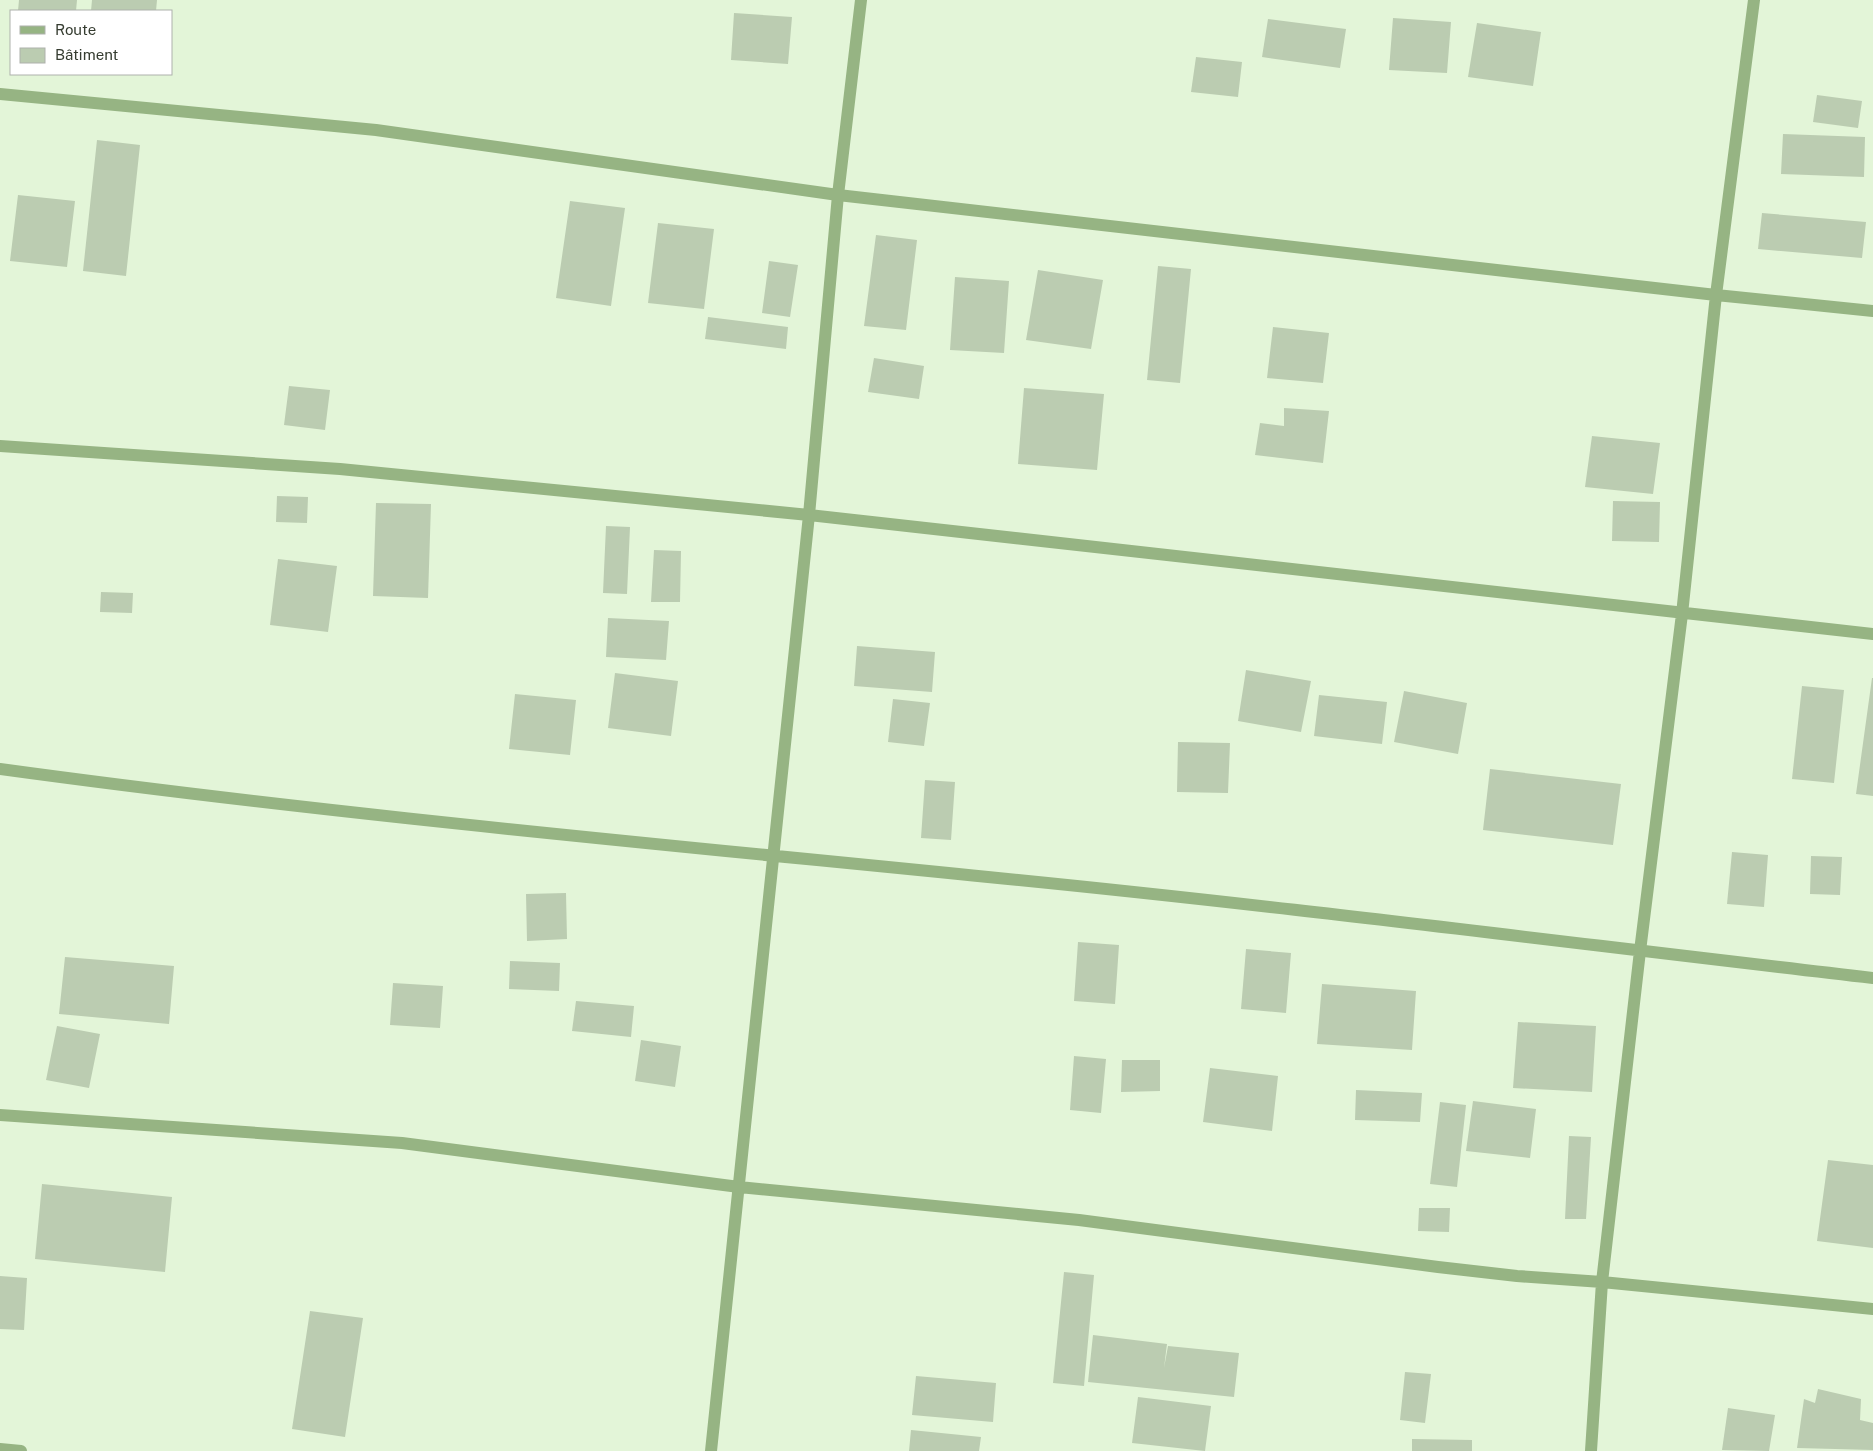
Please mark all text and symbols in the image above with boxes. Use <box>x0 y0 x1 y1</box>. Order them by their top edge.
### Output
legend <box>10 10 172 75</box>
text: Route <box>55 21 96 38</box>
text: Bâtiment <box>55 46 118 63</box>

